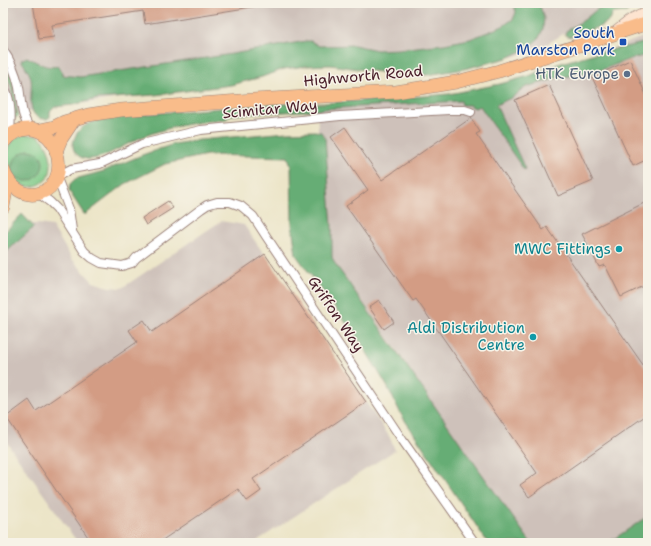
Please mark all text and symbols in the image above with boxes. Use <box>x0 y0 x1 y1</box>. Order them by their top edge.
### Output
place label: South Marston Park <box>516 23 615 60</box>
marker: South Marston Park <box>618 37 628 47</box>
street label: Highworth Road <box>302 61 424 91</box>
place label: HTK Europe <box>535 64 619 84</box>
marker: HTK Europe <box>622 69 632 79</box>
street label: Scimitar Way <box>222 95 318 123</box>
place label: MWC Fittings <box>514 239 611 259</box>
marker: MWC Fittings <box>614 244 624 254</box>
street label: Griffon Way <box>303 272 369 356</box>
place label: Aldi Distribution Centre <box>407 318 525 355</box>
marker: Aldi Distribution Centre <box>528 332 538 342</box>

